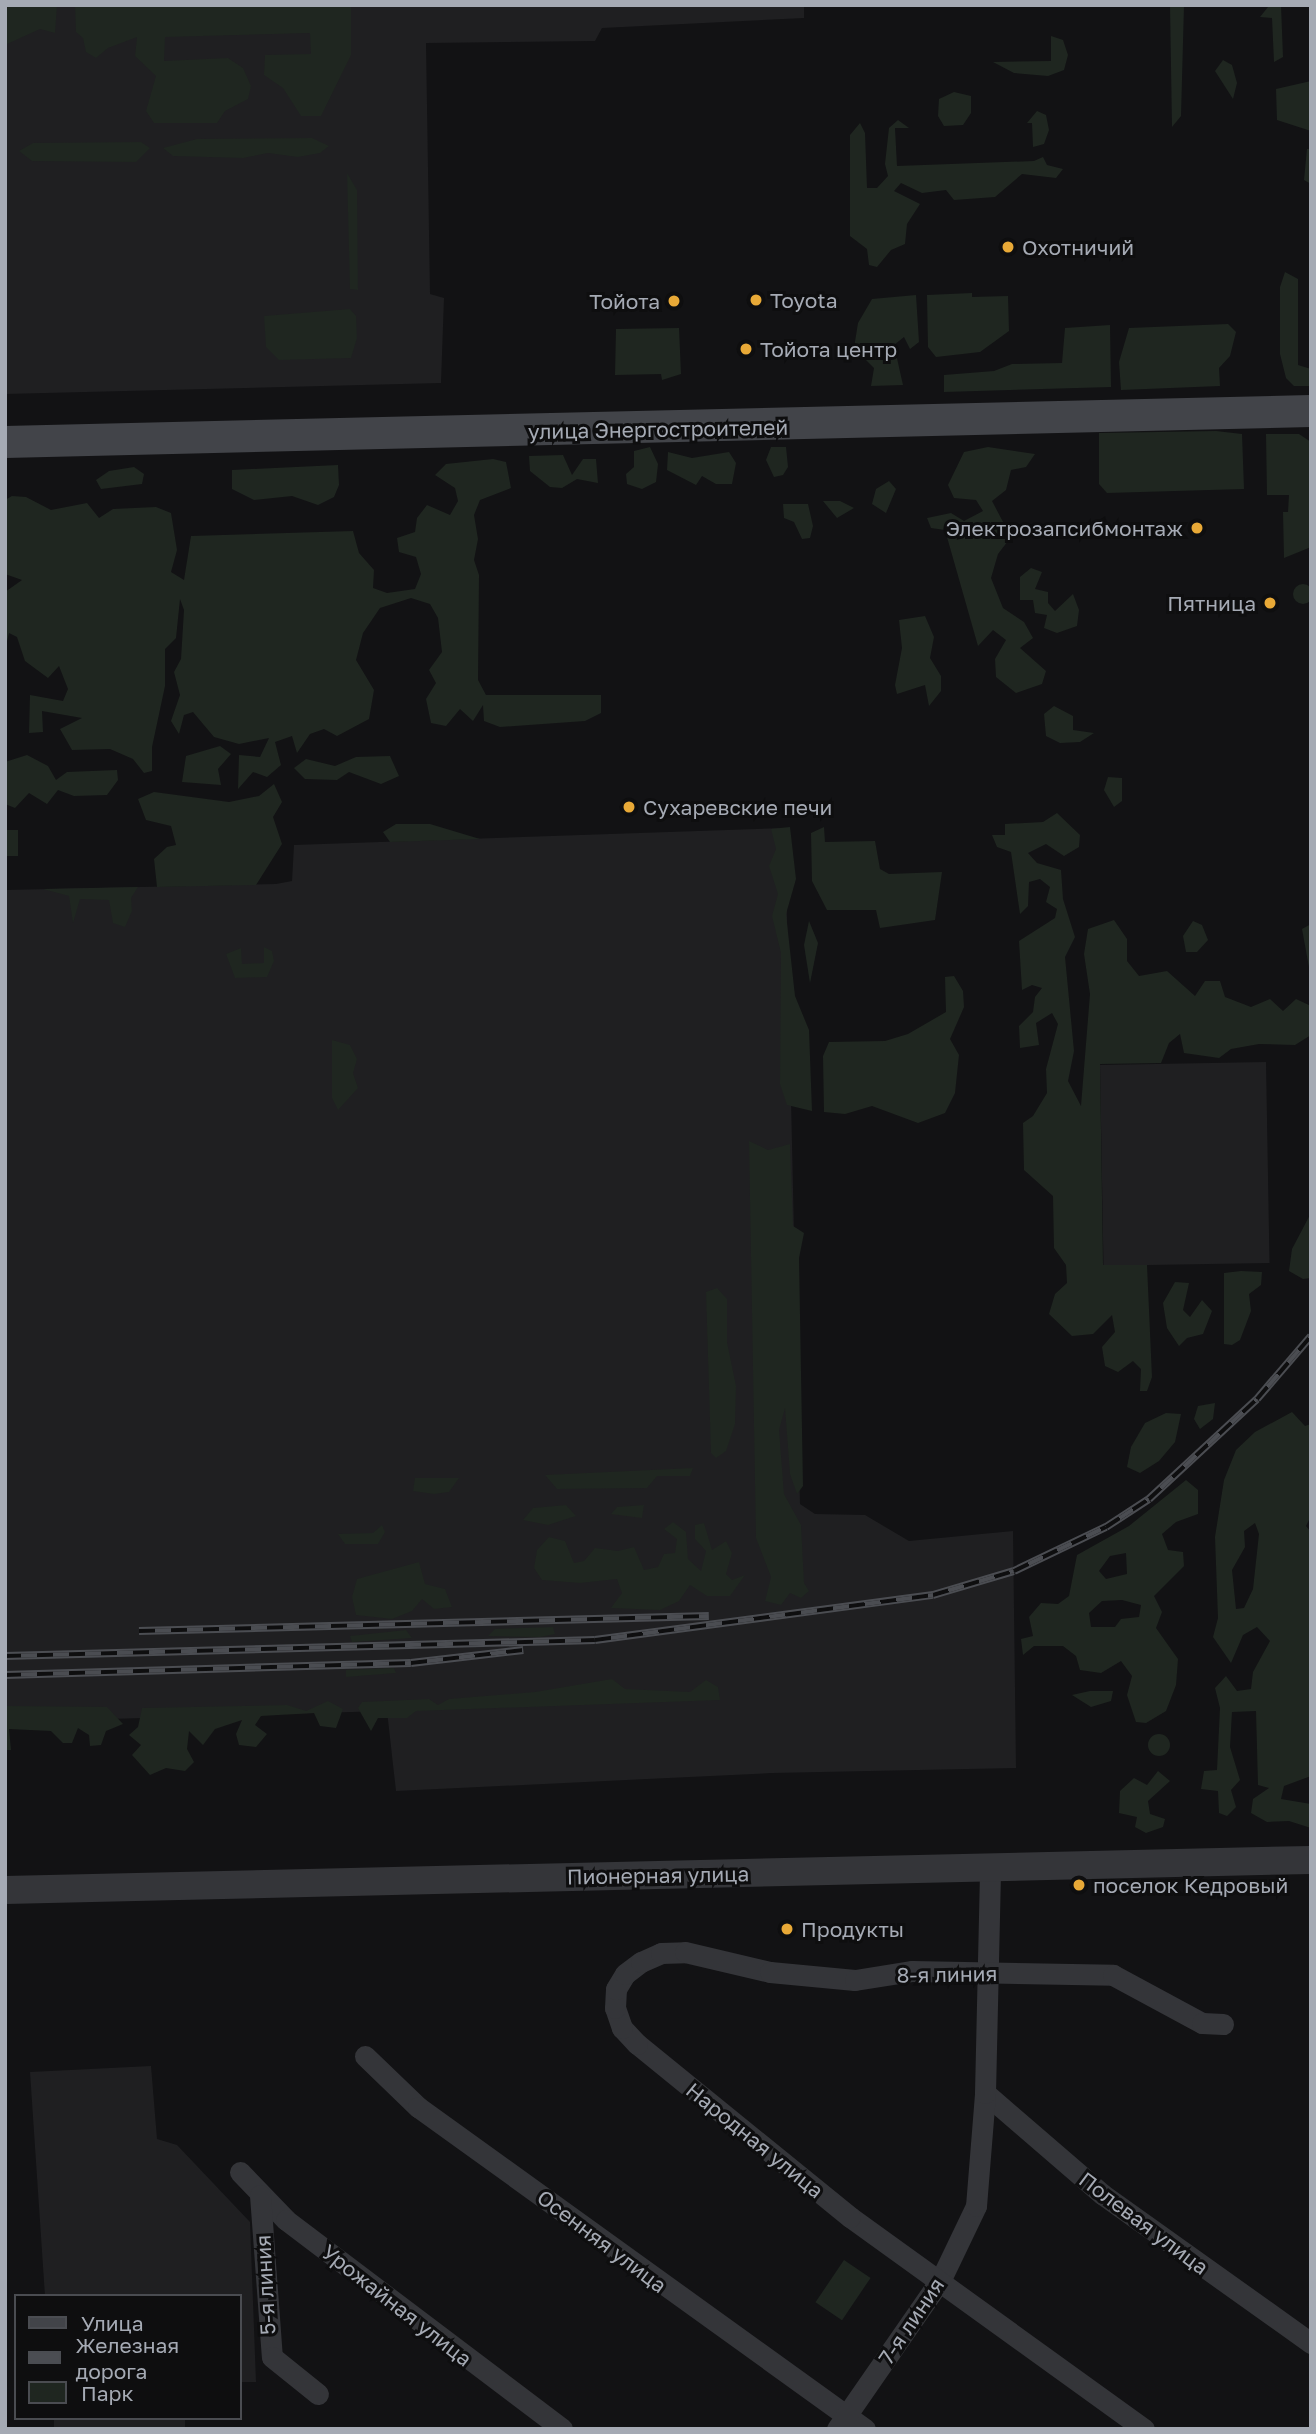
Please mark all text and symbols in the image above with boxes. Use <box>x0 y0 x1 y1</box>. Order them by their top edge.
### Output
place label: Охотничий <box>1022 234 1134 260</box>
marker: Охотничий <box>1000 239 1016 255</box>
place label: Toyota <box>770 287 838 313</box>
place label: Тойота <box>589 288 660 314</box>
marker: Toyota <box>748 292 764 308</box>
marker: Тойота <box>666 293 682 309</box>
place label: Тойота центр <box>760 336 897 362</box>
marker: Тойота центр <box>738 341 754 357</box>
street label: улица Энергостроителей <box>528 414 788 444</box>
place label: Электрозапсибмонтаж <box>946 515 1183 541</box>
marker: Электрозапсибмонтаж <box>1189 520 1205 536</box>
place label: Пятница <box>1167 590 1256 616</box>
marker: Пятница <box>1262 595 1278 611</box>
place label: Сухаревские печи <box>643 794 832 820</box>
marker: Сухаревские печи <box>621 799 637 815</box>
street label: Пионерная улица <box>567 1861 749 1889</box>
place label: поселок Кедровый <box>1093 1872 1288 1898</box>
marker: поселок Кедровый <box>1071 1877 1087 1893</box>
place label: Продукты <box>801 1916 904 1942</box>
marker: Продукты <box>779 1921 795 1937</box>
street label: 8-я линия <box>896 1961 998 1987</box>
street label: Народная улица <box>681 2077 829 2203</box>
street label: Полевая улица <box>1074 2166 1214 2280</box>
street label: Осенняя улица <box>532 2184 672 2298</box>
street label: 5-я линия <box>250 2234 280 2336</box>
street label: Урожайная улица <box>317 2239 477 2371</box>
street label: 7-я линия <box>873 2273 949 2369</box>
legend <box>14 2294 242 2420</box>
text: Улица <box>81 2310 144 2336</box>
text: Железная дорога <box>75 2332 179 2384</box>
text: Парк <box>81 2380 134 2406</box>

